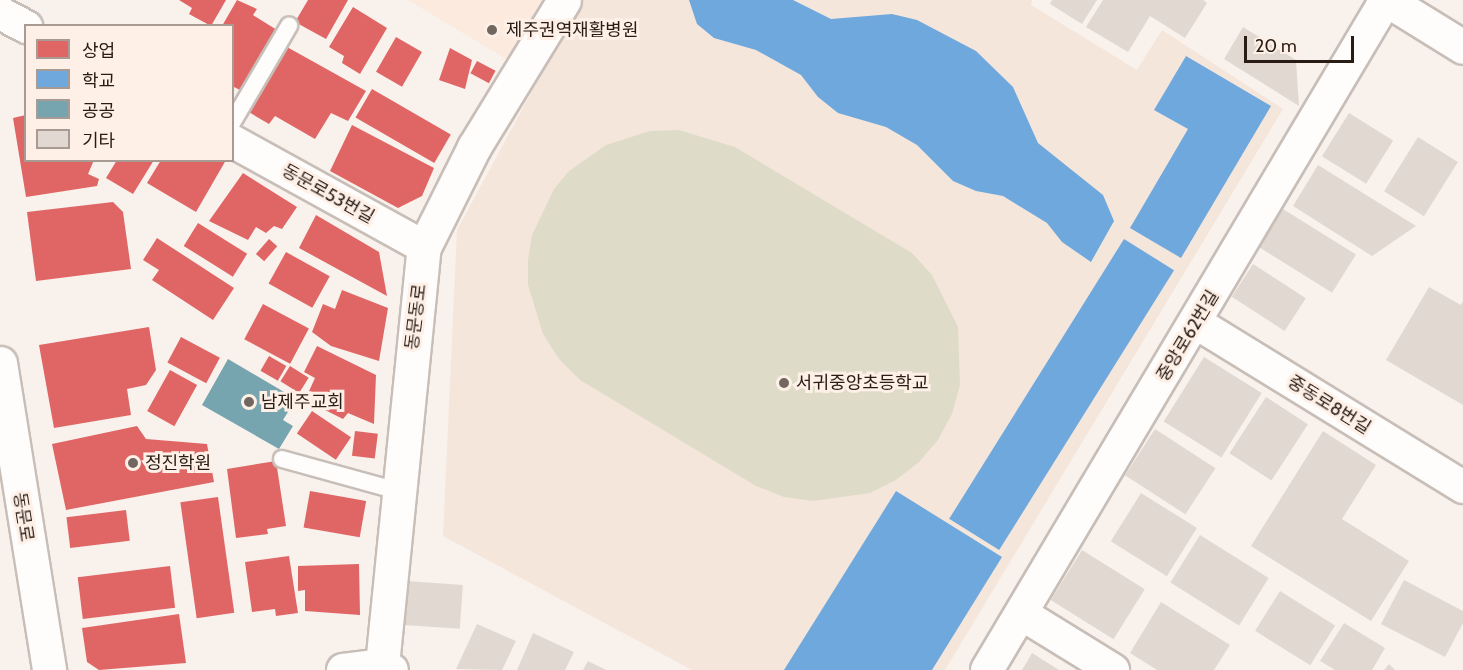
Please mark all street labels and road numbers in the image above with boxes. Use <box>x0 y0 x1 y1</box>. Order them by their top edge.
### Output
street label: 동문로53번길 <box>278 160 378 228</box>
street label: 동문동로 <box>401 283 431 351</box>
street label: 중앙로62번길 <box>1152 287 1224 385</box>
street label: 중동로8번길 <box>1284 371 1374 439</box>
street label: 동문로 <box>8 491 38 543</box>

